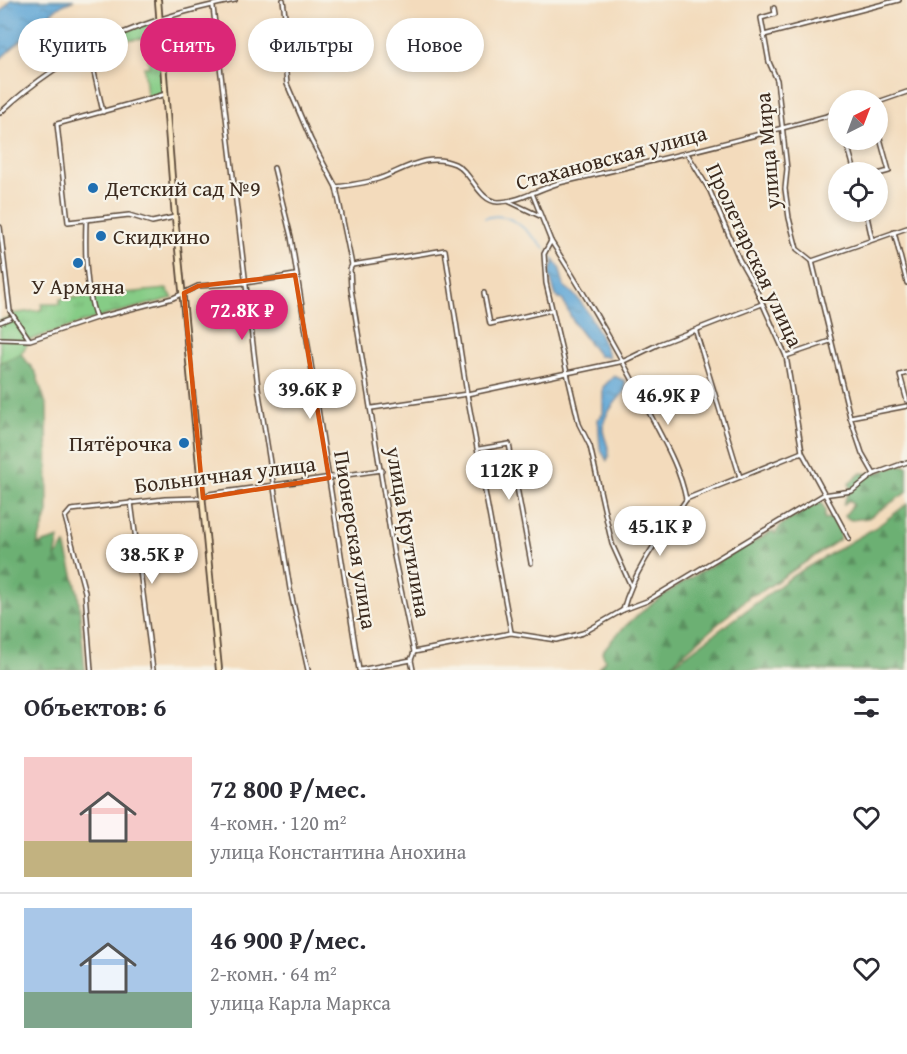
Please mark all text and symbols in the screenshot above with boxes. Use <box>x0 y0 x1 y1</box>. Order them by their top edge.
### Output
chip: Купить <box>18 18 128 72</box>
chip: Снять <box>140 18 236 72</box>
chip: Фильтры <box>248 18 374 72</box>
chip: Новое <box>386 18 484 72</box>
north arrow <box>828 90 888 150</box>
map controls <box>828 90 888 222</box>
street label: улица Мира <box>746 91 788 212</box>
street label: Стахановская улица <box>512 116 711 198</box>
street label: Пролетарская улица <box>698 158 812 353</box>
button: locate <box>828 162 888 222</box>
place label: Детский сад №9 <box>104 172 261 204</box>
marker: Детский сад №9 <box>86 181 100 195</box>
place label: Скидкино <box>113 220 210 252</box>
marker: Скидкино <box>94 229 108 243</box>
marker: У Армяна <box>71 256 85 270</box>
place label: У Армяна <box>31 270 125 302</box>
pin: 72.8K ₽ <box>187 290 297 341</box>
text: 72.8K ₽ <box>210 295 274 324</box>
pin: 39.6K ₽ <box>255 369 365 420</box>
text: 39.6K ₽ <box>278 374 342 403</box>
pin: 46.9K ₽ <box>613 375 723 426</box>
text: 46.9K ₽ <box>636 380 700 409</box>
place label: Пятёрочка <box>69 427 173 459</box>
marker: Пятёрочка <box>177 436 191 450</box>
street label: улица Крутилина <box>378 443 440 620</box>
street label: Больничная улица <box>133 447 318 501</box>
street label: Пионерская улица <box>326 448 386 632</box>
pin: 112K ₽ <box>460 450 558 501</box>
text: 112K ₽ <box>480 455 538 484</box>
pin: 45.1K ₽ <box>605 506 715 557</box>
text: 45.1K ₽ <box>628 511 692 540</box>
pin: 38.5K ₽ <box>97 534 207 585</box>
text: 38.5K ₽ <box>120 539 184 568</box>
text: Объектов: 6 <box>24 687 167 726</box>
icon: filters <box>850 690 883 723</box>
text: 72 800 ₽/мес. <box>210 769 366 808</box>
icon: home <box>72 781 144 853</box>
icon: heart <box>850 801 883 834</box>
text: 4-комн. · 120 m² <box>210 808 346 837</box>
text: улица Константина Анохина <box>210 837 466 866</box>
text: 46 900 ₽/мес. <box>210 920 366 959</box>
icon: home <box>72 932 144 1004</box>
icon: heart <box>850 952 883 985</box>
text: 2-комн. · 64 m² <box>210 959 337 988</box>
text: улица Карла Маркса <box>210 988 391 1017</box>

